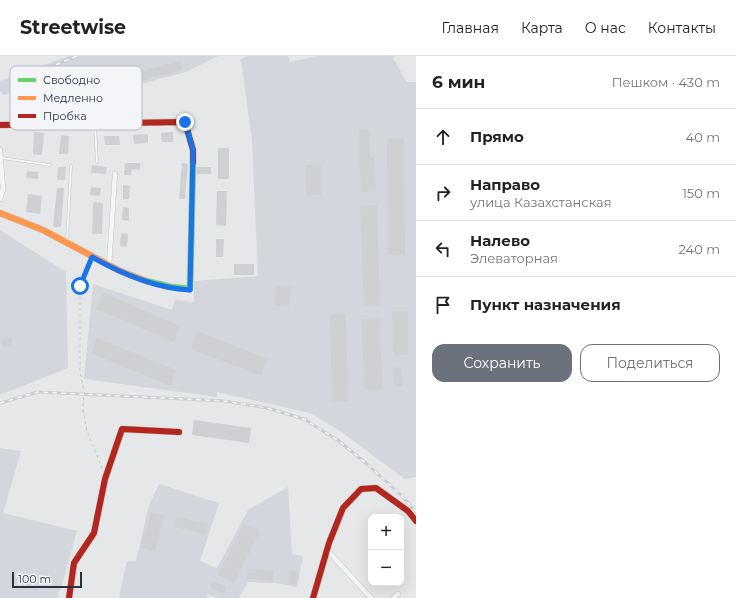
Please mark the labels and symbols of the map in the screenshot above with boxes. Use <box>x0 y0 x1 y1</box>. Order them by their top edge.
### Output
legend <box>10 66 142 130</box>
text: Свободно <box>43 73 100 87</box>
text: Медленно <box>43 91 103 105</box>
text: Пробка <box>43 109 87 123</box>
route end <box>176 113 194 131</box>
route start <box>71 277 89 295</box>
scale bar <box>12 570 82 589</box>

